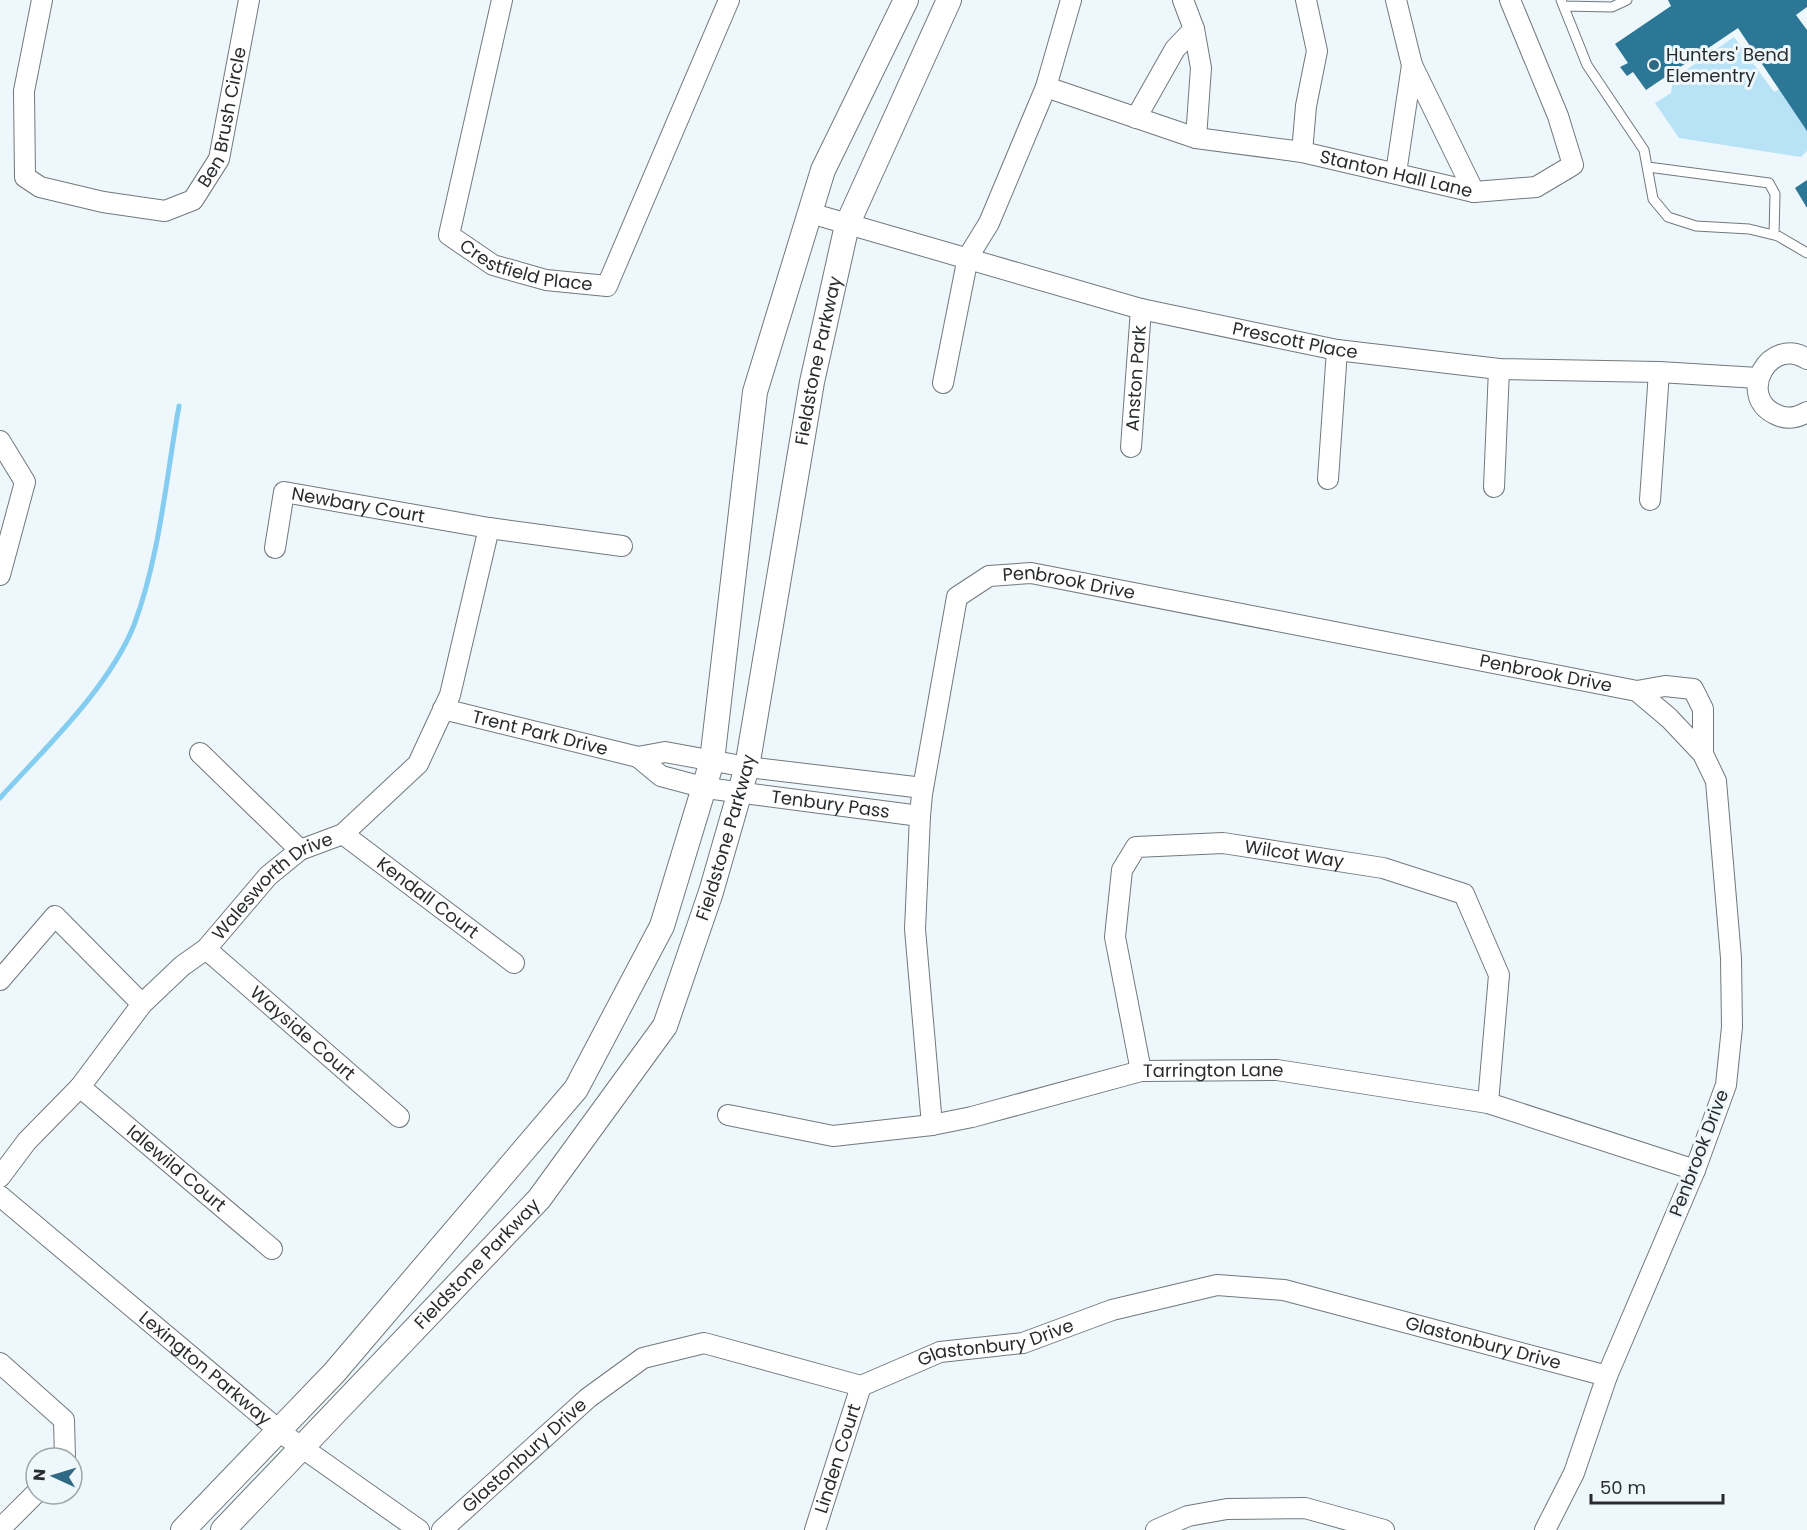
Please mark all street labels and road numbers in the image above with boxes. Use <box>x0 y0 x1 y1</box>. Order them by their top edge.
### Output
street label: Ben Brush Circle <box>191 45 252 192</box>
street label: Stanton Hall Lane <box>1317 144 1475 203</box>
street label: Crestfield Place <box>455 233 594 297</box>
street label: Fieldstone Parkway <box>789 274 847 447</box>
street label: Prescott Place <box>1230 315 1359 364</box>
street label: Anston Park <box>1119 324 1152 432</box>
street label: Newbary Court <box>290 481 427 529</box>
street label: Penbrook Drive <box>1002 560 1137 605</box>
street label: Penbrook Drive <box>1478 648 1614 698</box>
street label: Trent Park Drive <box>470 704 611 761</box>
street label: Fieldstone Parkway <box>689 752 761 924</box>
street label: Tenbury Pass <box>770 784 891 824</box>
street label: Walesworth Drive <box>206 826 336 945</box>
street label: Wilcot Way <box>1243 834 1346 874</box>
street label: Kendall Court <box>372 851 484 944</box>
street label: Wayside Court <box>245 980 361 1085</box>
street label: Tarrington Lane <box>1143 1056 1286 1083</box>
street label: Penbrook Drive <box>1663 1086 1734 1220</box>
street label: Idlewild Court <box>122 1119 232 1217</box>
street label: Fieldstone Parkway <box>408 1193 545 1334</box>
street label: Lexington Parkway <box>134 1305 277 1431</box>
street label: Glastonbury Drive <box>1403 1310 1564 1375</box>
street label: Glastonbury Drive <box>913 1312 1077 1372</box>
street label: Glastonbury Drive <box>456 1392 592 1518</box>
street label: Linden Court <box>808 1400 867 1516</box>

